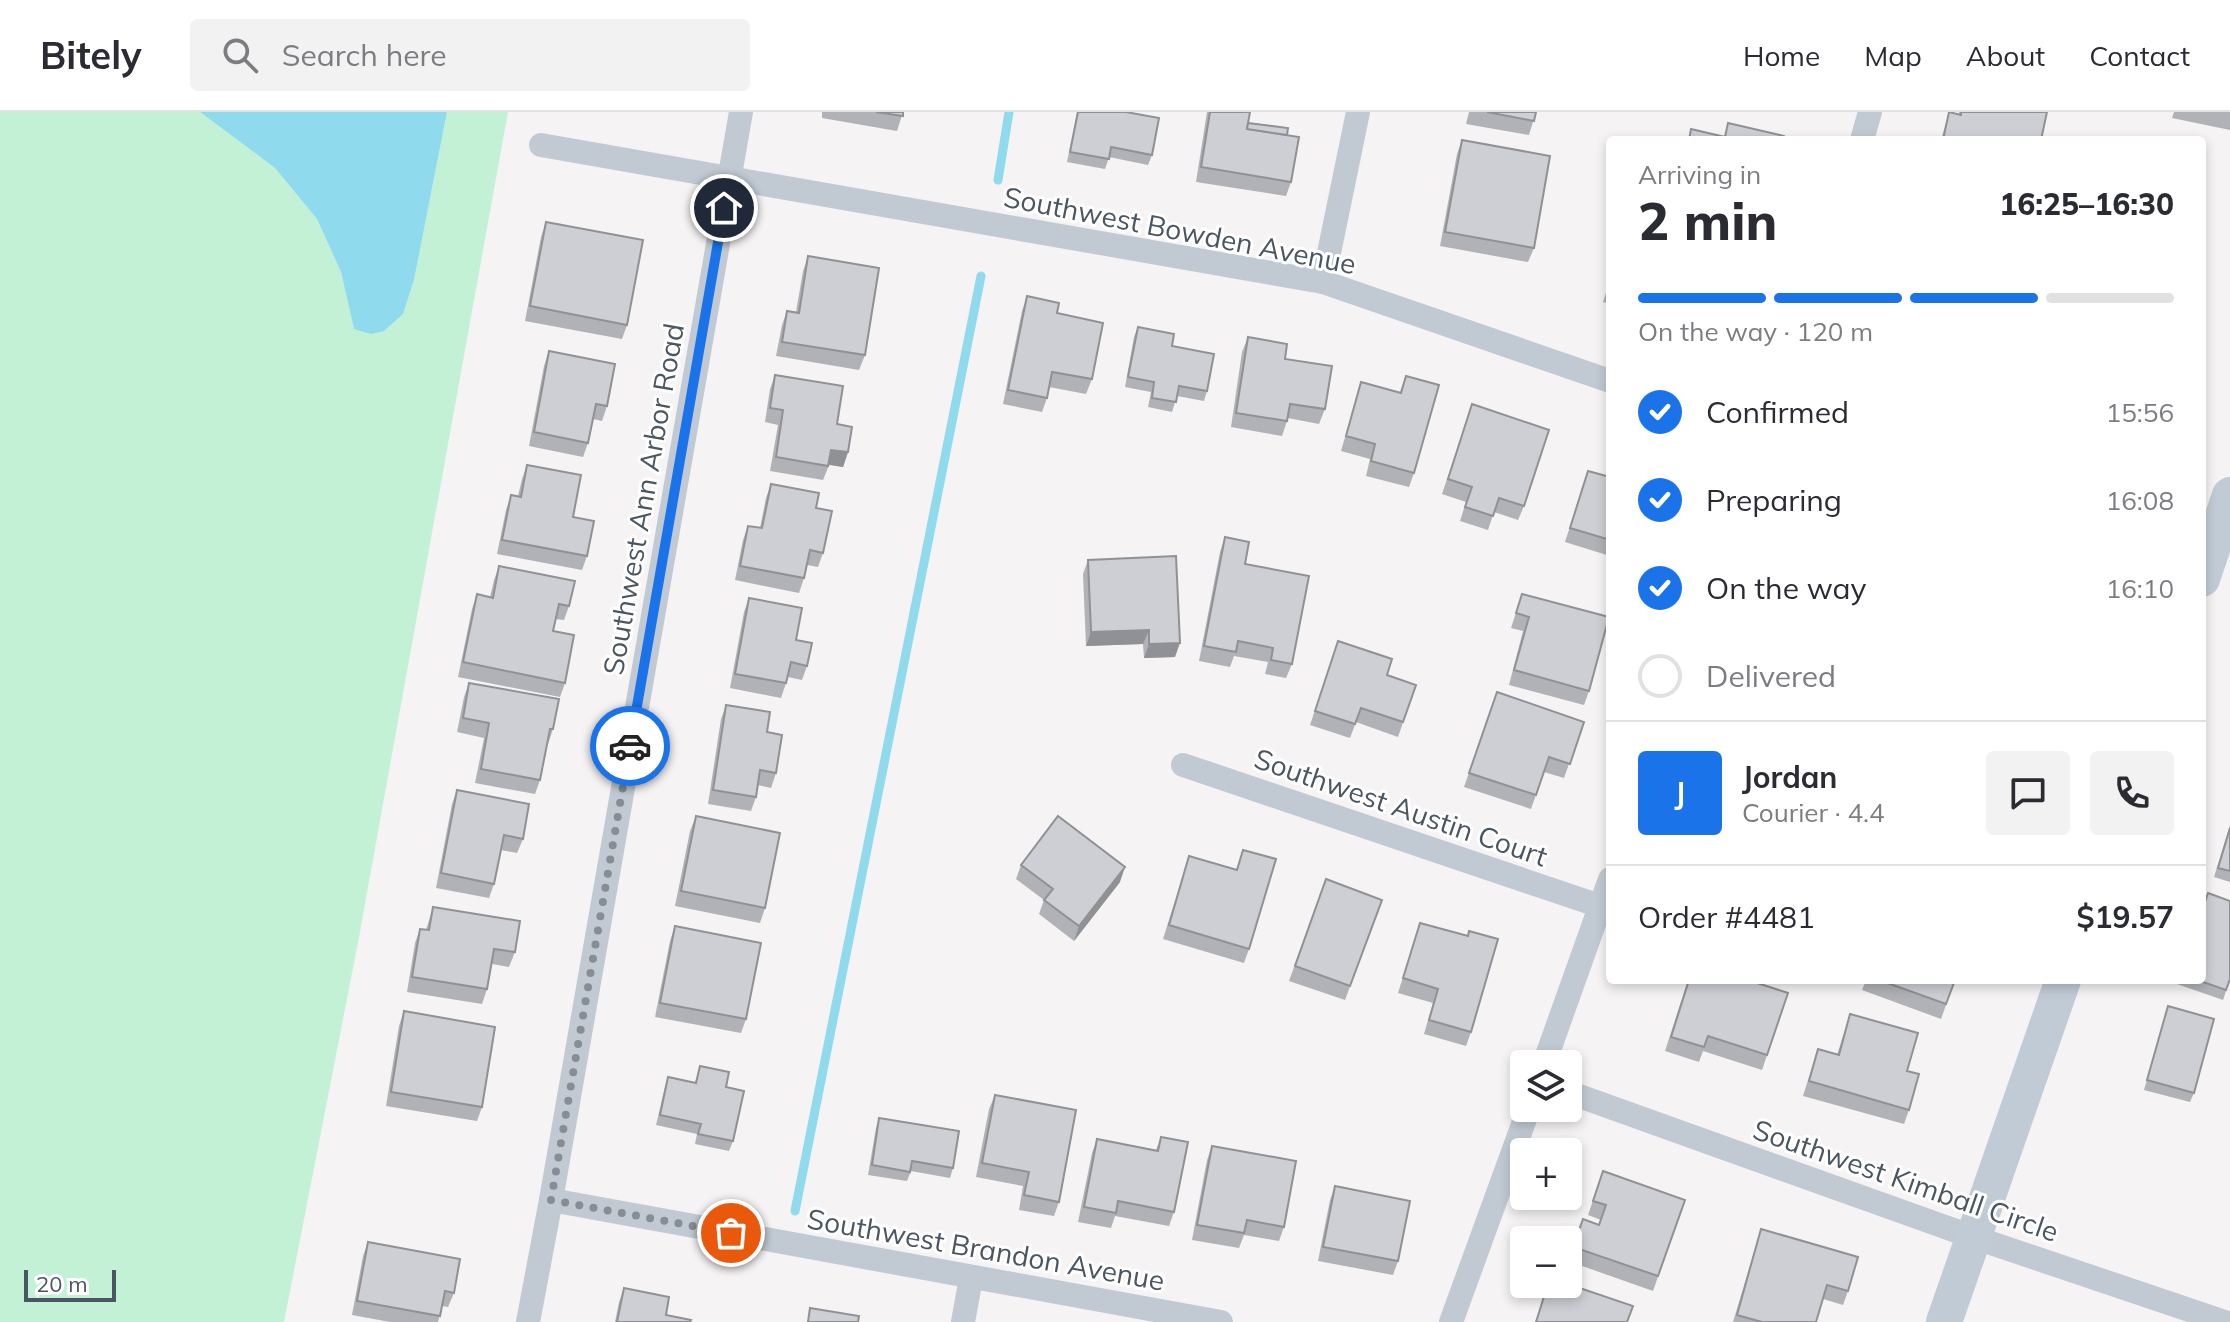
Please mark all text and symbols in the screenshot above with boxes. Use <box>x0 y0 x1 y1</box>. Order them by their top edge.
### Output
search box <box>190 19 750 91</box>
text: Bitely <box>40 31 142 79</box>
icon: search <box>218 33 262 77</box>
text: Search here <box>282 36 447 74</box>
text: Home <box>1743 38 1820 73</box>
text: Map <box>1864 38 1922 73</box>
text: About <box>1966 38 2045 73</box>
text: Contact <box>2089 38 2190 73</box>
text: Arriving in <box>1638 158 1761 191</box>
pin <box>690 174 758 242</box>
street label: Southwest Bowden Avenue <box>1001 179 1359 281</box>
text: 16:25–16:30 <box>1999 185 2174 223</box>
icon: home <box>702 186 746 230</box>
text: 2 min <box>1638 188 1777 253</box>
text: On the way · 120 m <box>1638 315 1873 348</box>
street label: Southwest Ann Arbor Road <box>595 321 691 677</box>
icon: check <box>1638 390 1682 434</box>
text: Confirmed <box>1706 393 1849 431</box>
text: 15:56 <box>2106 396 2174 429</box>
icon: check <box>1638 478 1682 522</box>
text: Preparing <box>1706 481 1842 519</box>
text: 16:08 <box>2106 484 2174 517</box>
icon: check <box>1638 566 1682 610</box>
text: On the way <box>1706 569 1866 607</box>
text: 16:10 <box>2106 572 2174 605</box>
text: Delivered <box>1706 657 1836 695</box>
courier <box>590 706 670 786</box>
icon: car <box>608 724 652 768</box>
street label: Southwest Austin Court <box>1250 740 1552 874</box>
button: chat <box>1986 751 2070 835</box>
button: phone <box>2090 751 2174 835</box>
text: Jordan <box>1742 758 1837 796</box>
text: J <box>1675 774 1685 812</box>
text: Courier · 4.4 <box>1742 796 1885 829</box>
text: Order #4481 <box>1638 898 1815 936</box>
text: $19.57 <box>2077 898 2174 936</box>
map controls <box>1510 1050 1582 1298</box>
button: layers <box>1510 1050 1582 1122</box>
street label: Southwest Kimball Circle <box>1749 1111 2063 1249</box>
button: + <box>1510 1138 1582 1210</box>
pin <box>697 1199 765 1267</box>
street label: Southwest Brandon Avenue <box>805 1200 1167 1298</box>
icon: bag <box>709 1211 753 1255</box>
button: − <box>1510 1226 1582 1298</box>
scale bar <box>24 1266 116 1302</box>
text: 20 m <box>36 1270 87 1298</box>

